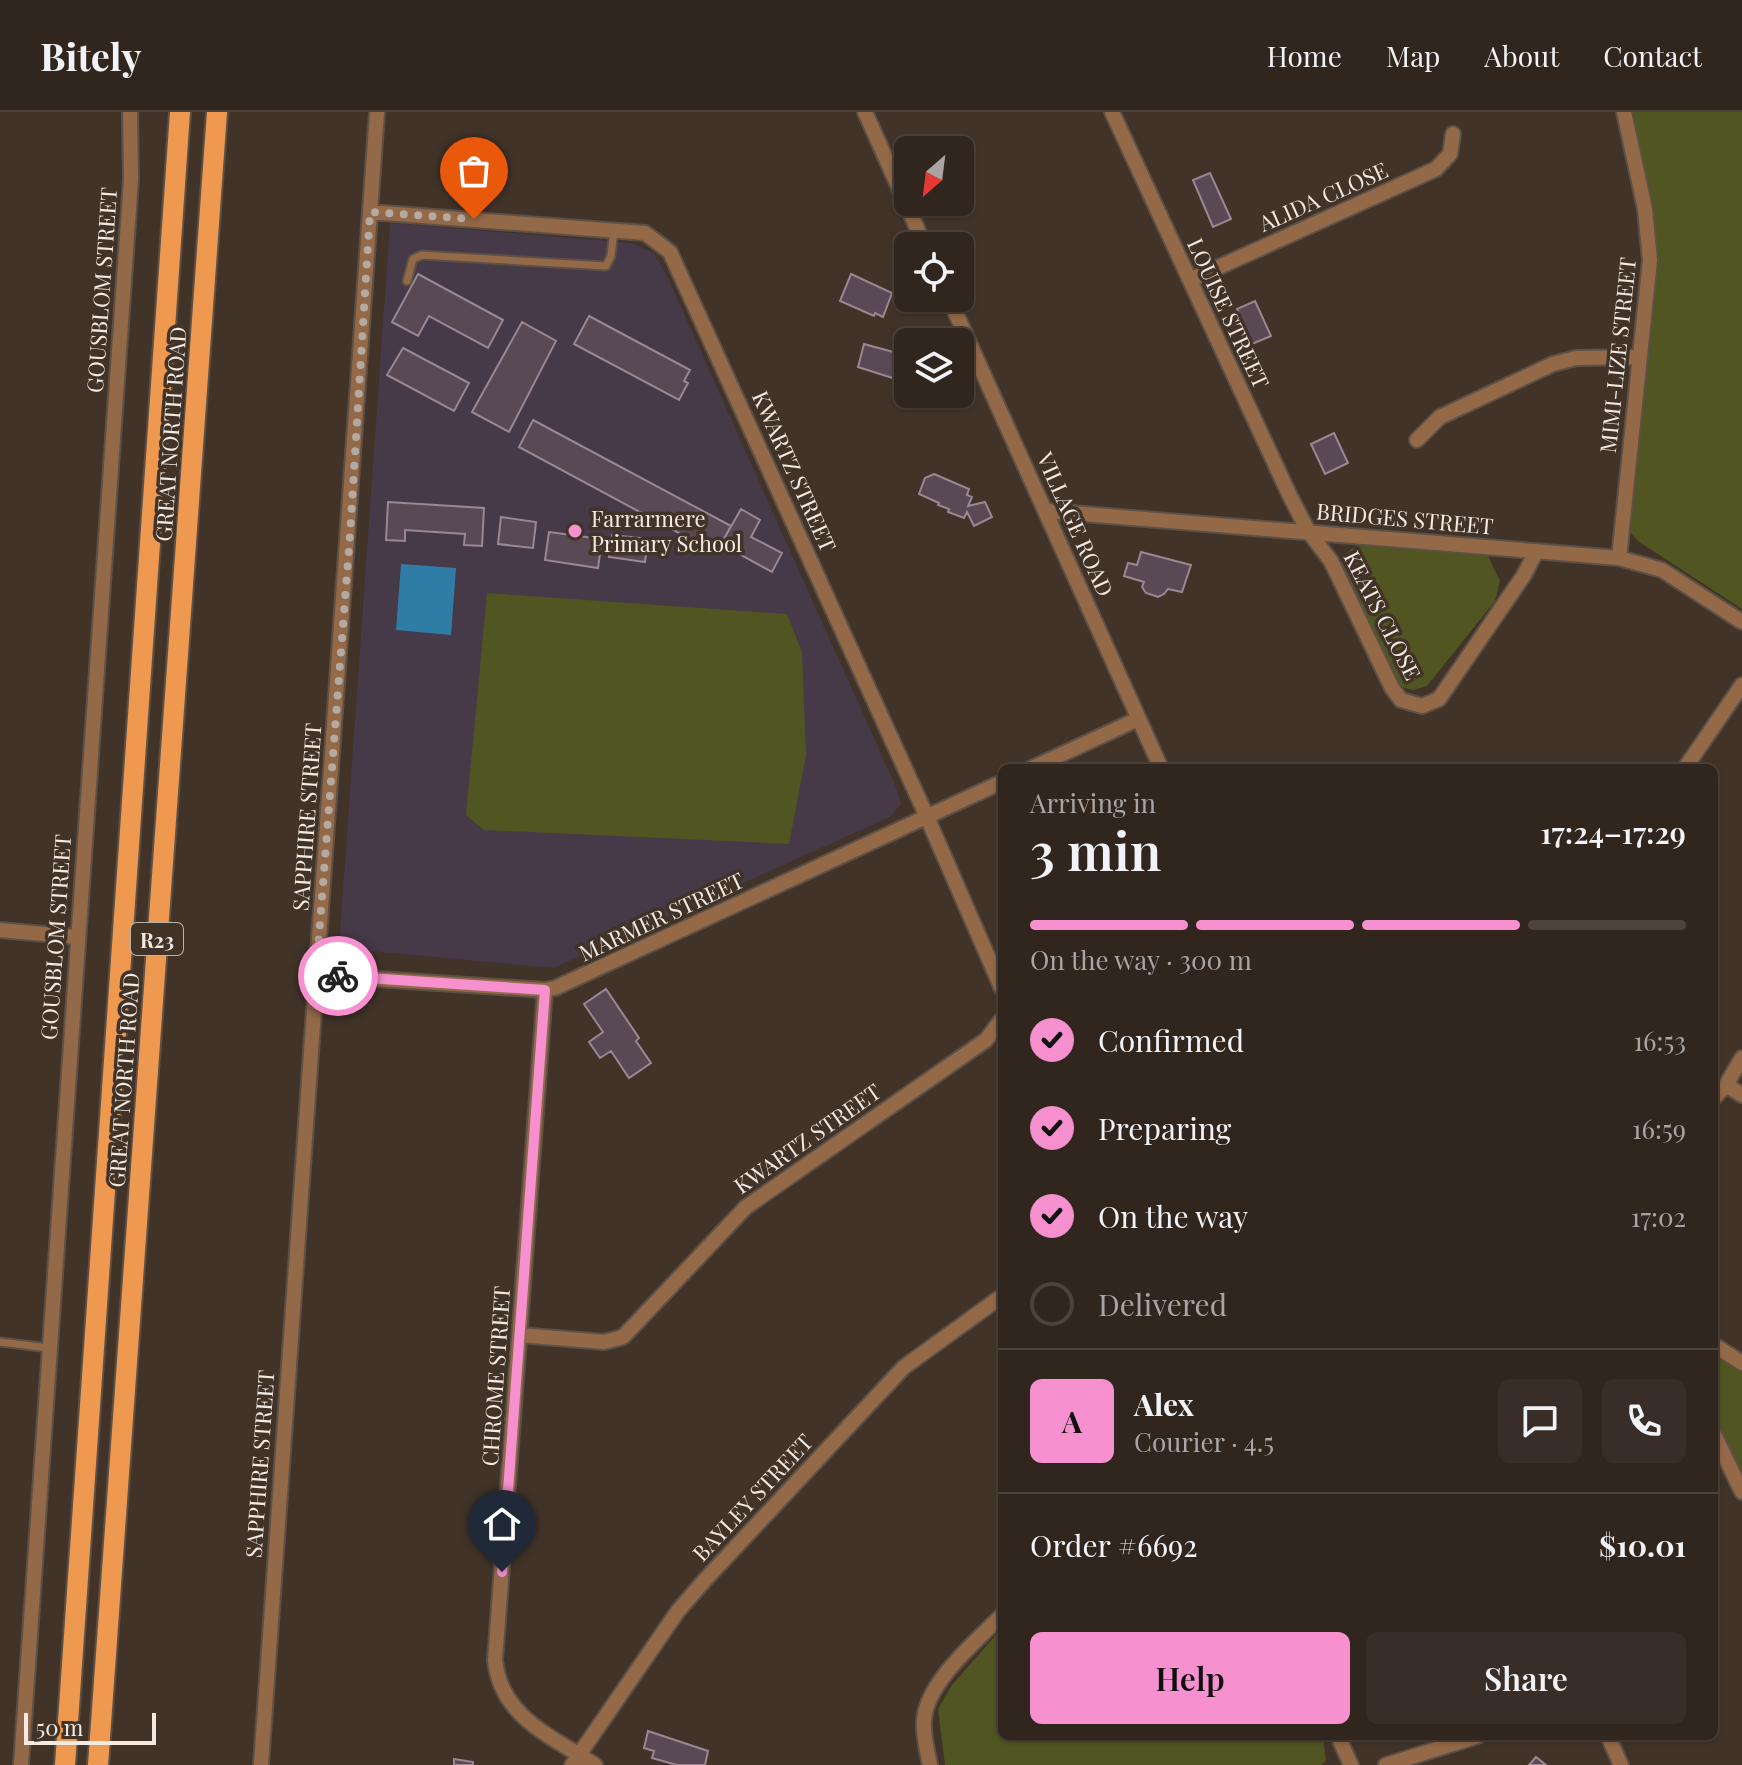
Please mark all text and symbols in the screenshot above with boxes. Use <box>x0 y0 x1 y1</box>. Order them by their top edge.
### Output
text: Bitely <box>40 30 141 81</box>
text: Home <box>1267 37 1342 74</box>
text: Map <box>1386 37 1440 74</box>
text: About <box>1484 37 1559 74</box>
text: Contact <box>1603 37 1702 74</box>
north arrow <box>894 136 974 216</box>
map controls <box>894 136 974 408</box>
pin <box>440 137 508 219</box>
icon: bag <box>452 149 496 193</box>
street label: ALIDA CLOSE <box>1253 154 1392 238</box>
street label: GOUSBLOM STREET <box>79 186 123 394</box>
button: locate <box>894 232 974 312</box>
street label: LOUISE STREET <box>1181 233 1277 393</box>
street label: MIMI-LIZE STREET <box>1592 255 1642 454</box>
street label: GREAT NORTH ROAD <box>148 325 192 543</box>
button: layers <box>894 328 974 408</box>
street label: KWARTZ STREET <box>746 386 844 556</box>
street label: VILLAGE ROAD <box>1030 446 1121 601</box>
street label: BRIDGES STREET <box>1315 495 1495 541</box>
place label: Farrarmere Primary School <box>591 503 742 558</box>
marker: Farrarmere Primary School <box>566 522 584 540</box>
street label: KEATS CLOSE <box>1338 545 1428 685</box>
street label: SAPPHIRE STREET <box>284 722 328 912</box>
text: Arriving in <box>1030 785 1156 820</box>
text: 17:24–17:29 <box>1540 812 1686 852</box>
text: 3 min <box>1030 815 1161 884</box>
street label: GOUSBLOM STREET <box>33 833 77 1041</box>
street label: MARMER STREET <box>573 864 749 967</box>
road number: R23 <box>131 923 183 955</box>
courier <box>298 936 378 1016</box>
text: On the way · 300 m <box>1030 942 1252 977</box>
icon: bike <box>316 954 360 998</box>
street label: GREAT NORTH ROAD <box>101 971 145 1189</box>
icon: check <box>1030 1018 1074 1062</box>
text: Confirmed <box>1098 1020 1244 1060</box>
text: 16:53 <box>1634 1023 1686 1058</box>
street label: KWARTZ STREET <box>728 1076 887 1200</box>
icon: check <box>1030 1106 1074 1150</box>
text: Preparing <box>1098 1108 1231 1148</box>
text: 16:59 <box>1632 1111 1686 1146</box>
icon: check <box>1030 1194 1074 1238</box>
text: On the way <box>1098 1196 1248 1236</box>
text: 17:02 <box>1631 1199 1686 1234</box>
text: Delivered <box>1098 1284 1227 1324</box>
street label: CHROME STREET <box>474 1285 516 1467</box>
street label: SAPPHIRE STREET <box>237 1369 281 1559</box>
button: chat <box>1498 1379 1582 1463</box>
button: phone <box>1602 1379 1686 1463</box>
text: Alex <box>1134 1384 1194 1424</box>
text: A <box>1062 1401 1082 1441</box>
text: Courier · 4.5 <box>1134 1424 1274 1459</box>
street label: BAYLEY STREET <box>685 1427 819 1567</box>
pin <box>468 1490 536 1572</box>
icon: home <box>480 1502 524 1546</box>
text: Order #6692 <box>1030 1525 1198 1565</box>
text: $10.01 <box>1599 1525 1686 1565</box>
button: Help <box>1030 1632 1350 1724</box>
button: Share <box>1366 1632 1686 1724</box>
scale bar <box>24 1709 156 1745</box>
text: 50 m <box>36 1712 83 1742</box>

